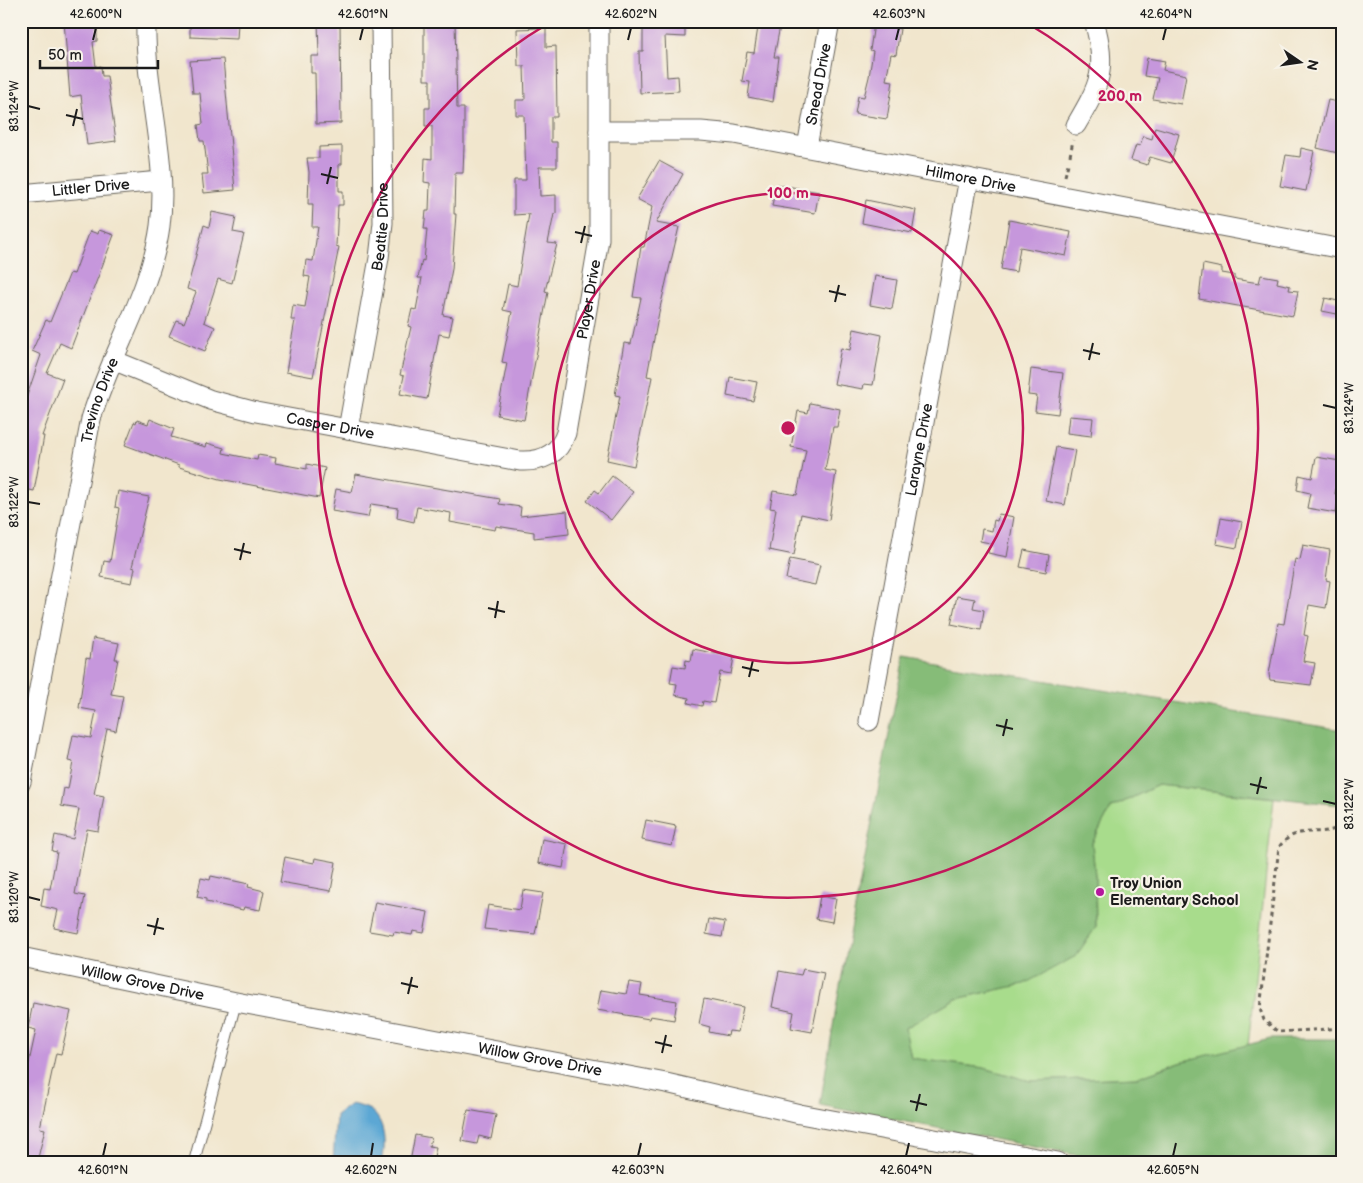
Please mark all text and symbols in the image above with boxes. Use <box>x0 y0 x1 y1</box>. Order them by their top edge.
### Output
text: 42.600°N <box>70 7 122 22</box>
text: 42.601°N <box>338 7 388 22</box>
text: 42.602°N <box>605 7 657 22</box>
text: 42.603°N <box>873 7 925 22</box>
text: 42.604°N <box>1140 7 1192 22</box>
scale bar <box>40 38 158 70</box>
north arrow <box>1276 38 1326 88</box>
street label: Snead Drive <box>802 42 836 127</box>
text: 50 m <box>48 46 82 65</box>
text: N <box>1303 58 1322 72</box>
text: 83.124°W <box>7 80 22 132</box>
text: 200 m <box>1098 87 1142 106</box>
street label: Hilmore Drive <box>924 161 1018 197</box>
street label: Littler Drive <box>51 175 131 201</box>
street label: Beattie Drive <box>368 182 393 273</box>
text: 100 m <box>767 184 809 203</box>
street label: Player Drive <box>573 258 605 341</box>
street label: Trevino Drive <box>78 355 123 445</box>
text: 83.124°W <box>1342 382 1357 434</box>
street label: Larayne Drive <box>902 402 937 498</box>
street label: Casper Drive <box>285 409 376 444</box>
centre of rings <box>779 419 797 437</box>
text: 83.122°W <box>7 476 22 528</box>
text: 83.122°W <box>1342 778 1357 830</box>
text: 83.120°W <box>7 871 22 923</box>
place label: Troy Union Elementary School <box>1110 874 1238 910</box>
marker: Troy Union Elementary School <box>1094 886 1106 898</box>
street label: Willow Grove Drive <box>79 961 206 1005</box>
street label: Willow Grove Drive <box>476 1039 604 1081</box>
text: 42.601°N <box>78 1163 128 1178</box>
text: 42.602°N <box>345 1163 397 1178</box>
text: 42.603°N <box>612 1163 664 1178</box>
text: 42.604°N <box>880 1163 932 1178</box>
text: 42.605°N <box>1147 1163 1199 1178</box>

